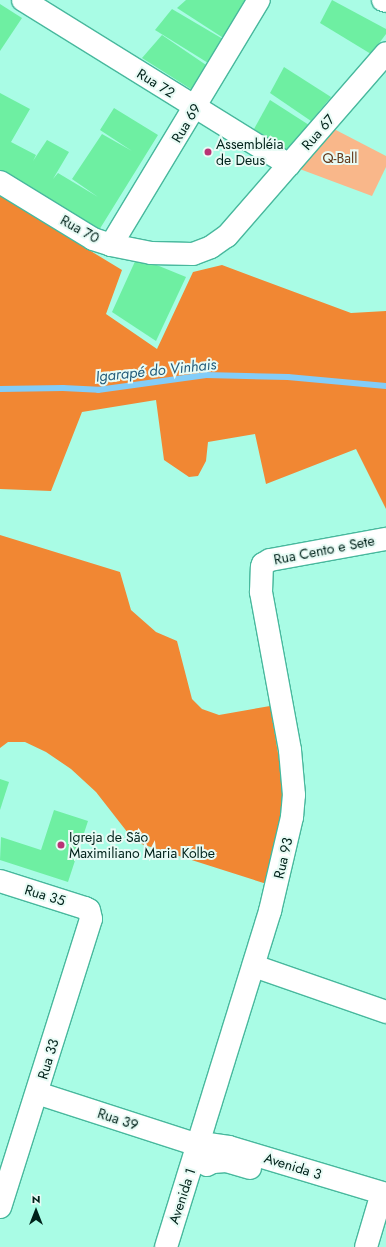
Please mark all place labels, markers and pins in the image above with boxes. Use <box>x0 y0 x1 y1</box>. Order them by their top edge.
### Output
place label: Assembléia de Deus <box>216 136 283 168</box>
marker: Assembléia de Deus <box>203 147 213 157</box>
place label: Igreja de São Maximiliano Maria Kolbe <box>69 829 215 862</box>
marker: Igreja de São Maximiliano Maria Kolbe <box>56 840 66 850</box>

